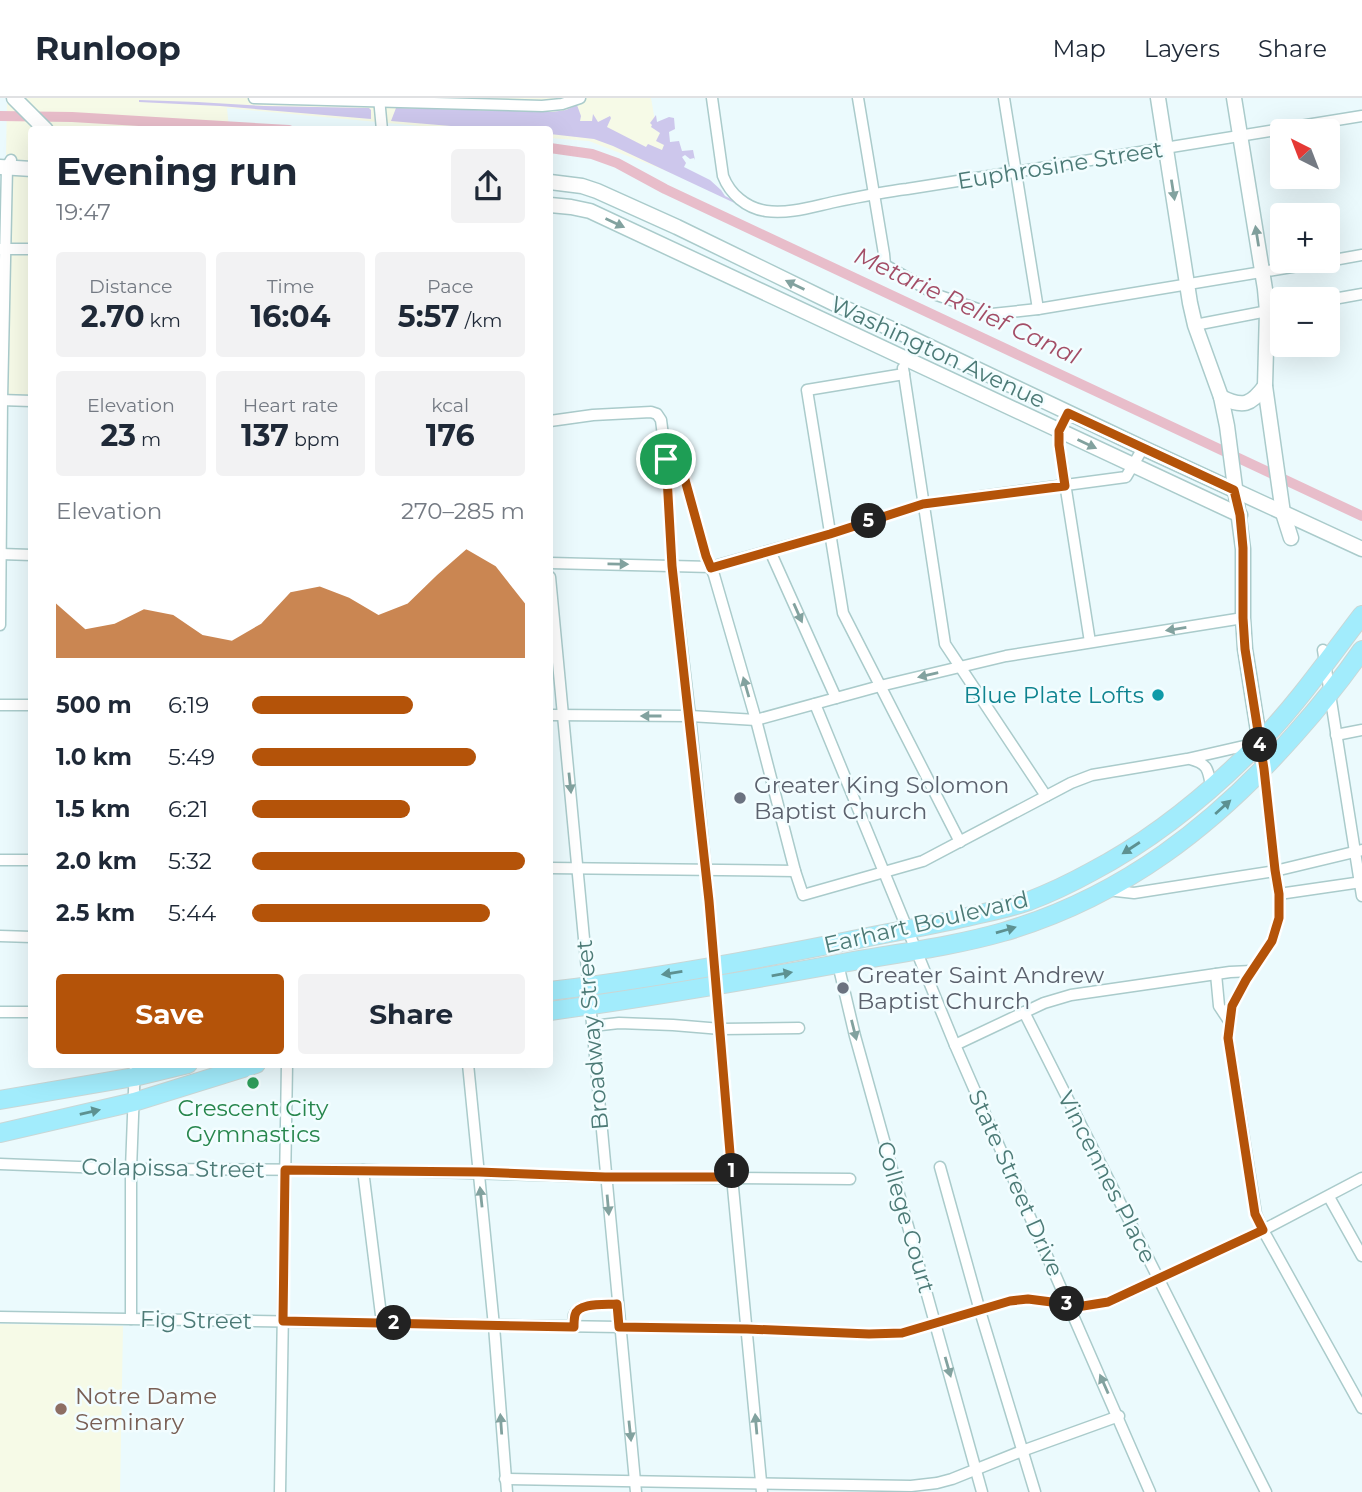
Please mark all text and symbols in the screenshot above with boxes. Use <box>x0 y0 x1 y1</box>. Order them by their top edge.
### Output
text: Runloop <box>35 28 181 68</box>
text: Map <box>1052 34 1106 63</box>
text: Layers <box>1144 34 1220 63</box>
text: Share <box>1258 34 1327 63</box>
north arrow <box>1270 119 1340 189</box>
map controls <box>1270 119 1340 357</box>
street label: Euphrosine Street <box>955 135 1165 195</box>
text: Evening run <box>56 148 298 195</box>
button: share <box>451 149 525 223</box>
one-way arrow <box>1167 179 1178 201</box>
text: 19:47 <box>56 198 111 226</box>
button: + <box>1270 203 1340 273</box>
one-way arrow <box>605 217 625 229</box>
one-way arrow <box>1251 225 1262 247</box>
water label: Metarie Relief Canal <box>850 241 1085 371</box>
text: Distance <box>89 275 173 298</box>
text: Time <box>267 275 314 298</box>
text: Pace <box>427 275 473 298</box>
one-way arrow <box>785 279 805 290</box>
button: − <box>1270 287 1340 357</box>
street label: Washington Avenue <box>826 290 1050 414</box>
text: 2.70 <box>81 298 145 335</box>
text: 16:04 <box>251 298 330 335</box>
text: 5:57 <box>398 298 460 335</box>
text: km <box>145 309 181 332</box>
text: /km <box>460 309 502 332</box>
text: Elevation <box>87 394 175 417</box>
text: Heart rate <box>243 394 338 417</box>
text: kcal <box>431 394 469 417</box>
text: 23 <box>101 417 136 454</box>
text: 137 <box>241 417 289 454</box>
text: 176 <box>426 417 475 454</box>
text: m <box>136 428 161 451</box>
text: bpm <box>289 428 340 451</box>
pin <box>636 429 696 489</box>
one-way arrow <box>1077 438 1097 450</box>
icon: arrive <box>647 440 685 478</box>
text: Elevation <box>56 497 162 525</box>
text: 270–285 m <box>401 497 525 525</box>
pin: 5 <box>852 504 886 538</box>
text: 5 <box>863 509 874 532</box>
one-way arrow <box>607 558 629 570</box>
one-way arrow <box>793 603 804 624</box>
one-way arrow <box>1164 624 1186 635</box>
one-way arrow <box>917 670 939 681</box>
one-way arrow <box>741 676 751 697</box>
place label: Blue Plate Lofts <box>964 681 1144 709</box>
marker: Blue Plate Lofts <box>1150 687 1166 703</box>
text: 500 m <box>56 691 132 719</box>
text: 6:19 <box>168 691 209 719</box>
one-way arrow <box>639 710 661 722</box>
pin: 4 <box>1242 728 1278 762</box>
text: 4 <box>1253 733 1266 756</box>
text: 1.0 km <box>56 743 132 771</box>
text: 5:49 <box>168 743 215 771</box>
place label: Greater King Solomon Baptist Church <box>754 771 1009 825</box>
one-way arrow <box>564 772 575 794</box>
marker: Greater King Solomon Baptist Church <box>732 790 748 806</box>
text: 1.5 km <box>56 795 130 823</box>
text: 6:21 <box>168 795 208 823</box>
one-way arrow <box>1214 800 1231 816</box>
one-way arrow <box>1122 841 1141 854</box>
text: 2.0 km <box>56 847 137 875</box>
text: 5:32 <box>168 847 212 875</box>
street label: Earhart Boulevard <box>821 885 1031 959</box>
text: 2.5 km <box>56 899 135 927</box>
text: 5:44 <box>168 899 216 927</box>
one-way arrow <box>995 925 1016 935</box>
street label: Broadway Street <box>570 939 614 1131</box>
place label: Greater Saint Andrew Baptist Church <box>857 961 1105 1015</box>
one-way arrow <box>661 968 683 979</box>
one-way arrow <box>771 968 793 979</box>
button: Save <box>56 974 284 1054</box>
button: Share <box>298 974 525 1054</box>
marker: Greater Saint Andrew Baptist Church <box>835 980 851 996</box>
one-way arrow <box>849 1019 860 1041</box>
marker: Crescent City Gymnastics <box>245 1075 261 1091</box>
street label: State Street Drive <box>962 1085 1070 1281</box>
street label: Vincennes Place <box>1052 1086 1162 1268</box>
place label: Crescent City Gymnastics <box>177 1094 329 1148</box>
one-way arrow <box>79 1106 101 1117</box>
street label: College Court <box>871 1138 941 1296</box>
street label: Colapissa Street <box>81 1152 265 1184</box>
pin: 1 <box>714 1154 750 1188</box>
text: 1 <box>728 1159 735 1182</box>
one-way arrow <box>475 1186 486 1208</box>
one-way arrow <box>603 1194 614 1216</box>
pin: 3 <box>1050 1286 1084 1322</box>
text: 3 <box>1061 1292 1072 1315</box>
street label: Fig Street <box>140 1305 252 1335</box>
pin: 2 <box>376 1306 412 1340</box>
text: 2 <box>388 1311 399 1334</box>
one-way arrow <box>943 1357 953 1378</box>
one-way arrow <box>1098 1374 1110 1394</box>
place label: Notre Dame Seminary <box>75 1382 217 1436</box>
marker: Notre Dame Seminary <box>53 1401 69 1417</box>
one-way arrow <box>496 1413 507 1435</box>
one-way arrow <box>750 1413 761 1435</box>
one-way arrow <box>624 1420 635 1442</box>

